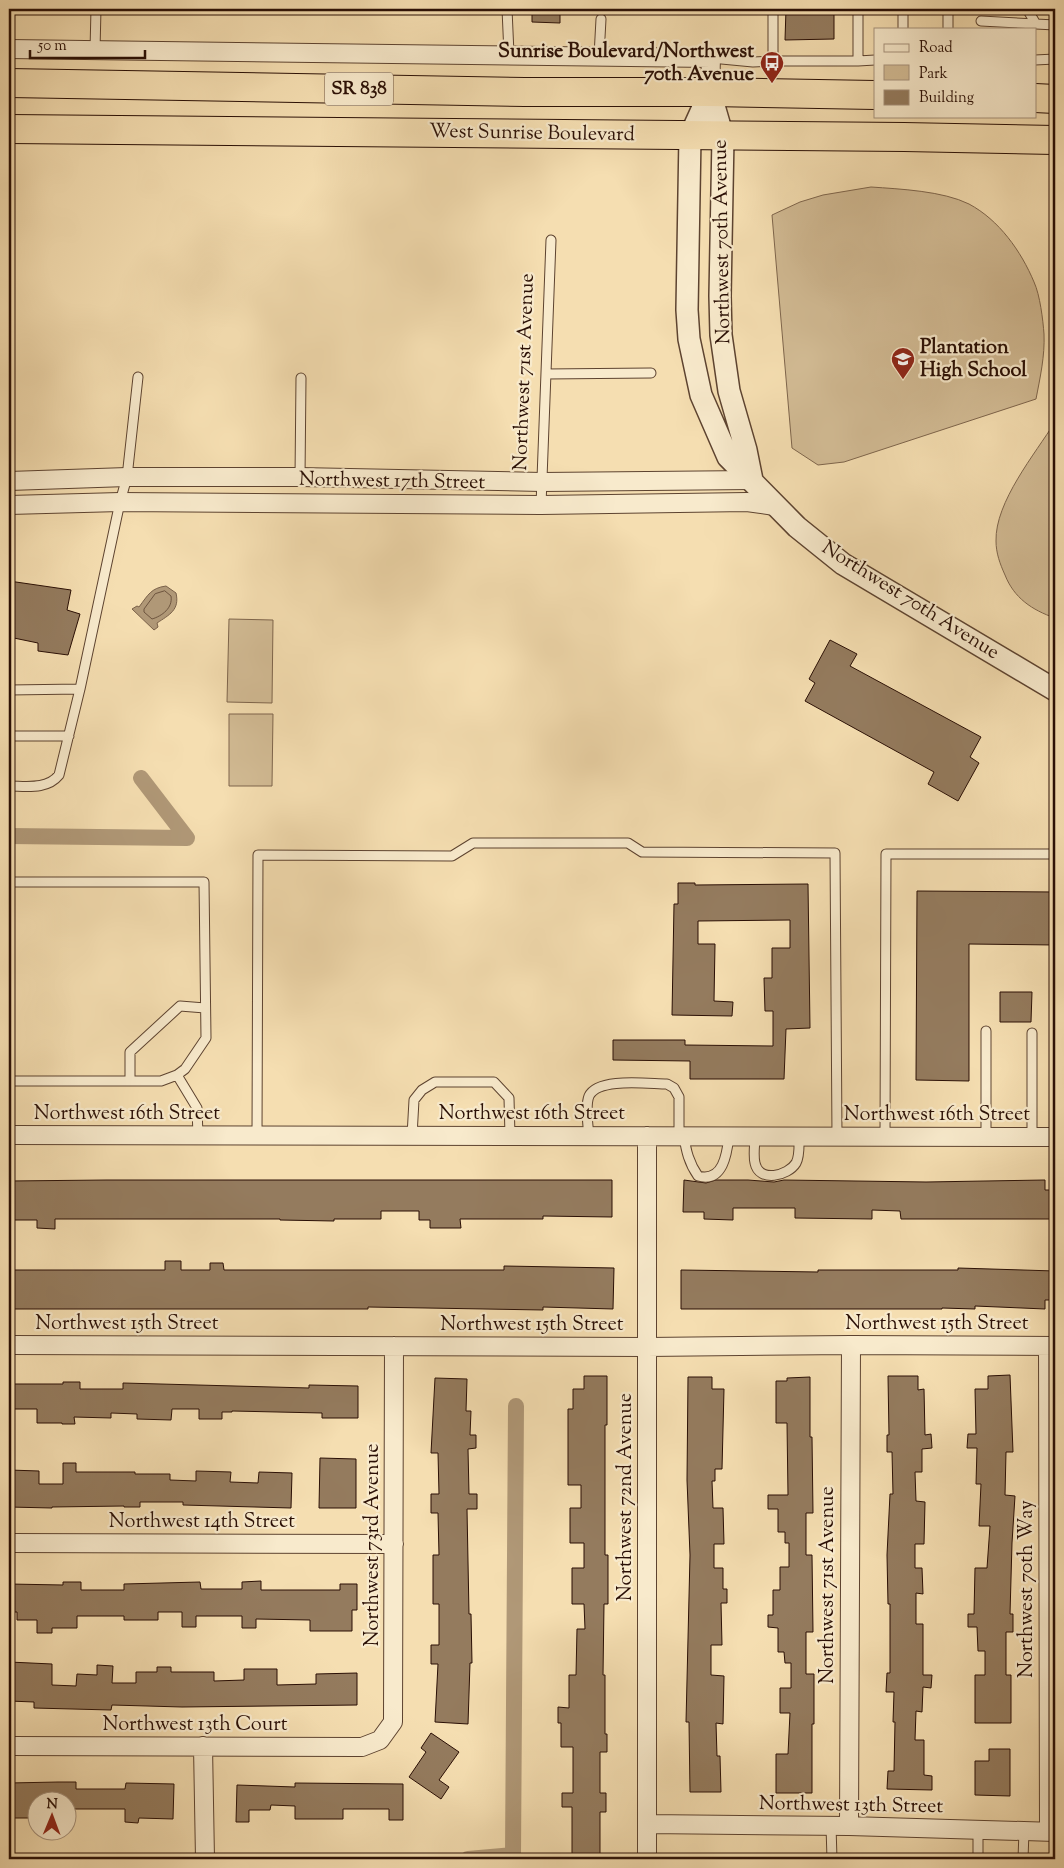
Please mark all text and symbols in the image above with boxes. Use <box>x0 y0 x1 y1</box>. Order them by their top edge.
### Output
scale bar <box>30 28 145 60</box>
legend <box>874 28 1036 118</box>
text: 50 m <box>37 36 67 57</box>
place label: Sunrise Boulevard/Northwest 70th Avenue <box>498 38 754 90</box>
text: Road <box>919 38 953 59</box>
bus stop icon: Sunrise Boulevard/Northwest 70th Avenue <box>759 50 785 84</box>
text: Park <box>919 64 948 85</box>
road number: SR 838 <box>325 72 393 106</box>
text: Building <box>919 88 974 109</box>
street label: West Sunrise Boulevard <box>429 118 635 150</box>
street label: Northwest 70th Avenue <box>707 139 739 345</box>
street label: Northwest 71st Avenue <box>507 273 543 471</box>
place label: Plantation High School <box>920 334 1027 386</box>
school or university icon: Plantation High School <box>890 346 916 380</box>
street label: Northwest 17th Street <box>299 466 486 498</box>
street label: Northwest 70th Avenue <box>815 534 1005 668</box>
street label: Northwest 16th Street <box>34 1100 220 1129</box>
street label: Northwest 16th Street <box>439 1100 625 1129</box>
street label: Northwest 16th Street <box>844 1101 1030 1130</box>
street label: Northwest 15th Street <box>35 1310 219 1339</box>
street label: Northwest 15th Street <box>845 1310 1029 1339</box>
street label: Northwest 15th Street <box>440 1311 624 1340</box>
street label: Northwest 72nd Avenue <box>612 1393 641 1601</box>
street label: Northwest 73rd Avenue <box>359 1444 388 1646</box>
street label: Northwest 71st Avenue <box>814 1486 843 1684</box>
street label: Northwest 70th Way <box>1013 1500 1042 1678</box>
street label: Northwest 14th Street <box>109 1508 295 1537</box>
street label: Northwest 13th Court <box>102 1711 288 1740</box>
north arrow <box>28 1790 78 1840</box>
street label: Northwest 13th Street <box>759 1790 944 1822</box>
text: N <box>46 1795 58 1815</box>

